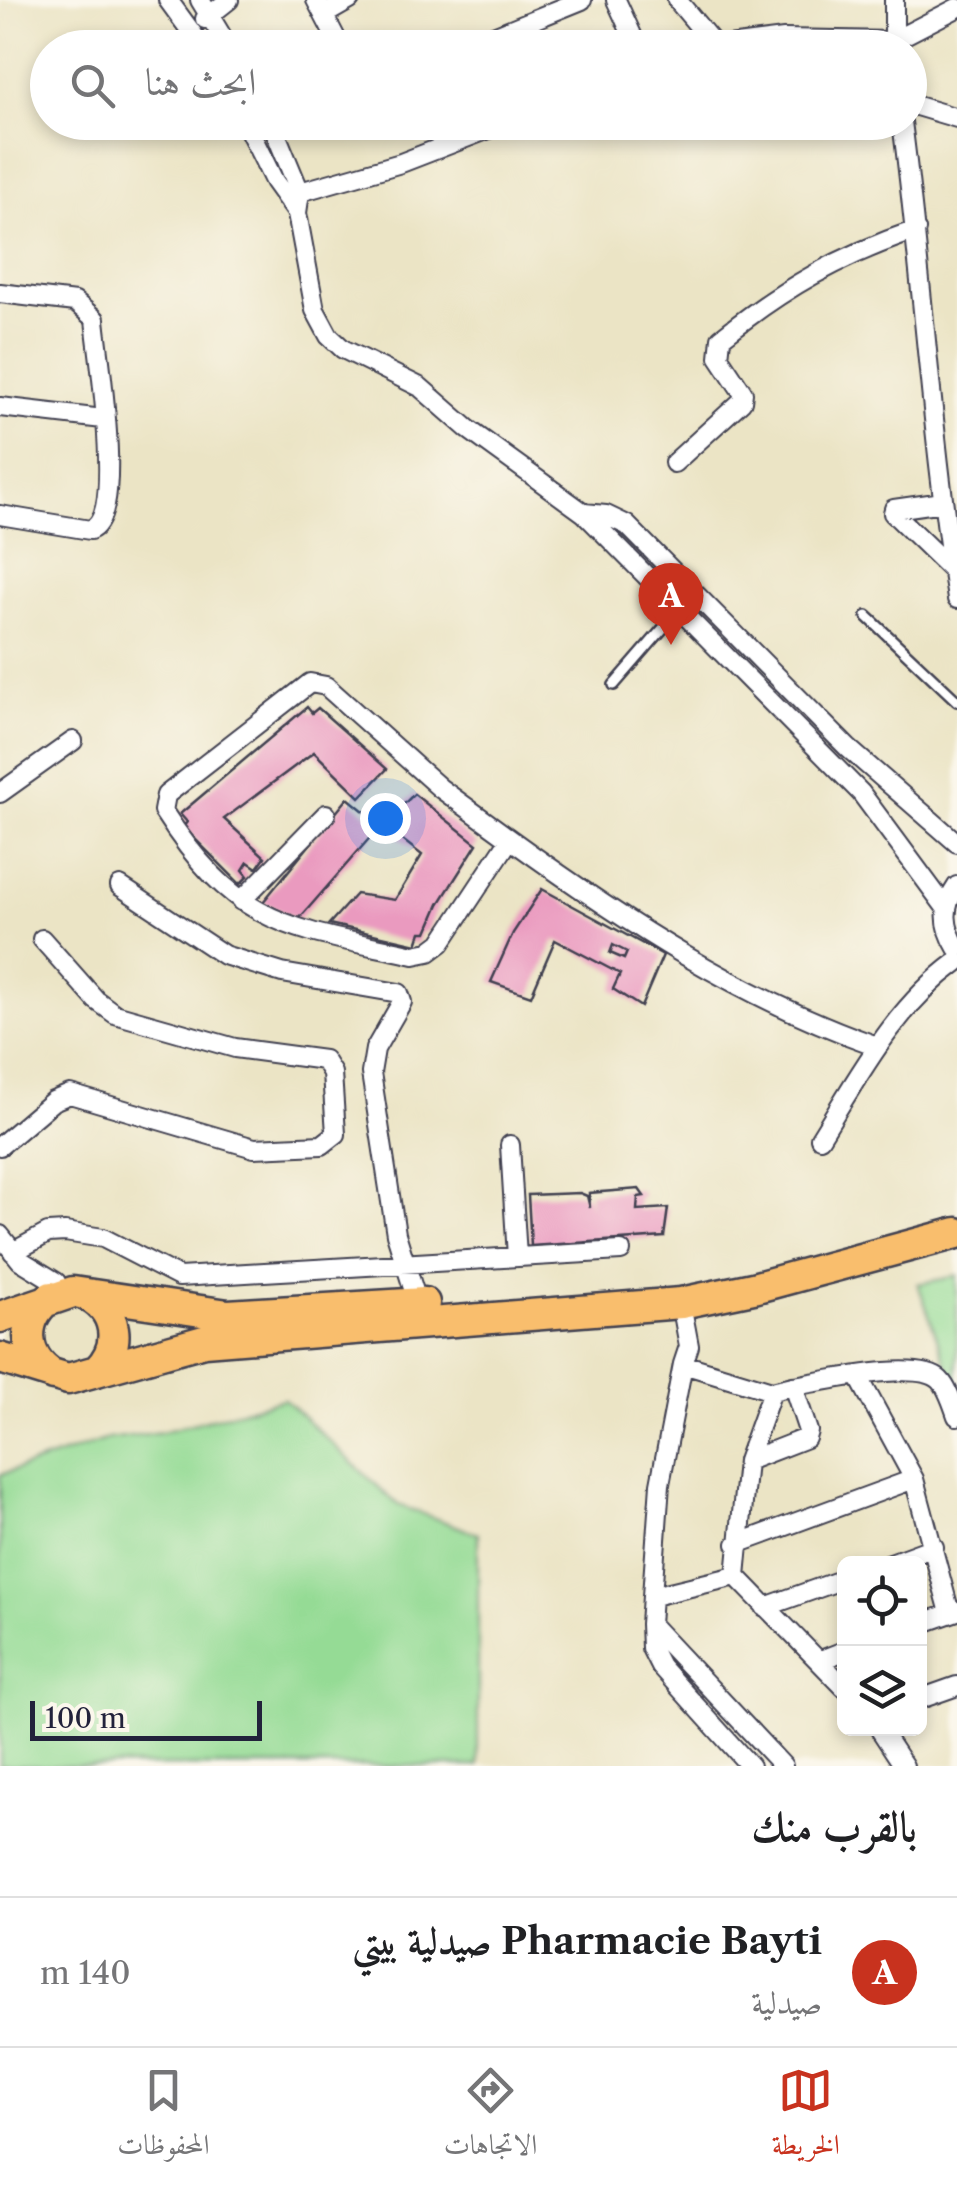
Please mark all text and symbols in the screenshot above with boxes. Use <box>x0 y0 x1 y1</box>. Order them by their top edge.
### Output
search box <box>30 30 927 140</box>
icon: search <box>65 58 120 113</box>
text: ابحث هنا <box>145 58 256 105</box>
pin: A <box>638 562 704 645</box>
your location <box>360 793 411 844</box>
map controls <box>837 1556 927 1736</box>
button: locate <box>837 1556 927 1646</box>
button: layers <box>837 1646 927 1736</box>
scale bar <box>30 1696 262 1740</box>
text: 100 m <box>45 1701 126 1735</box>
text: بالقرب منك <box>751 1800 917 1852</box>
text: Pharmacie Bayti صيدلية بيتي <box>352 1917 822 1964</box>
text: 140 m <box>40 1953 131 1992</box>
text: A <box>872 1953 897 1992</box>
text: صيدلية <box>751 1983 822 2022</box>
tab: المحفوظات <box>117 2063 209 2172</box>
tab: الاتجاهات <box>444 2063 537 2172</box>
tab: الخريطة <box>772 2063 840 2172</box>

